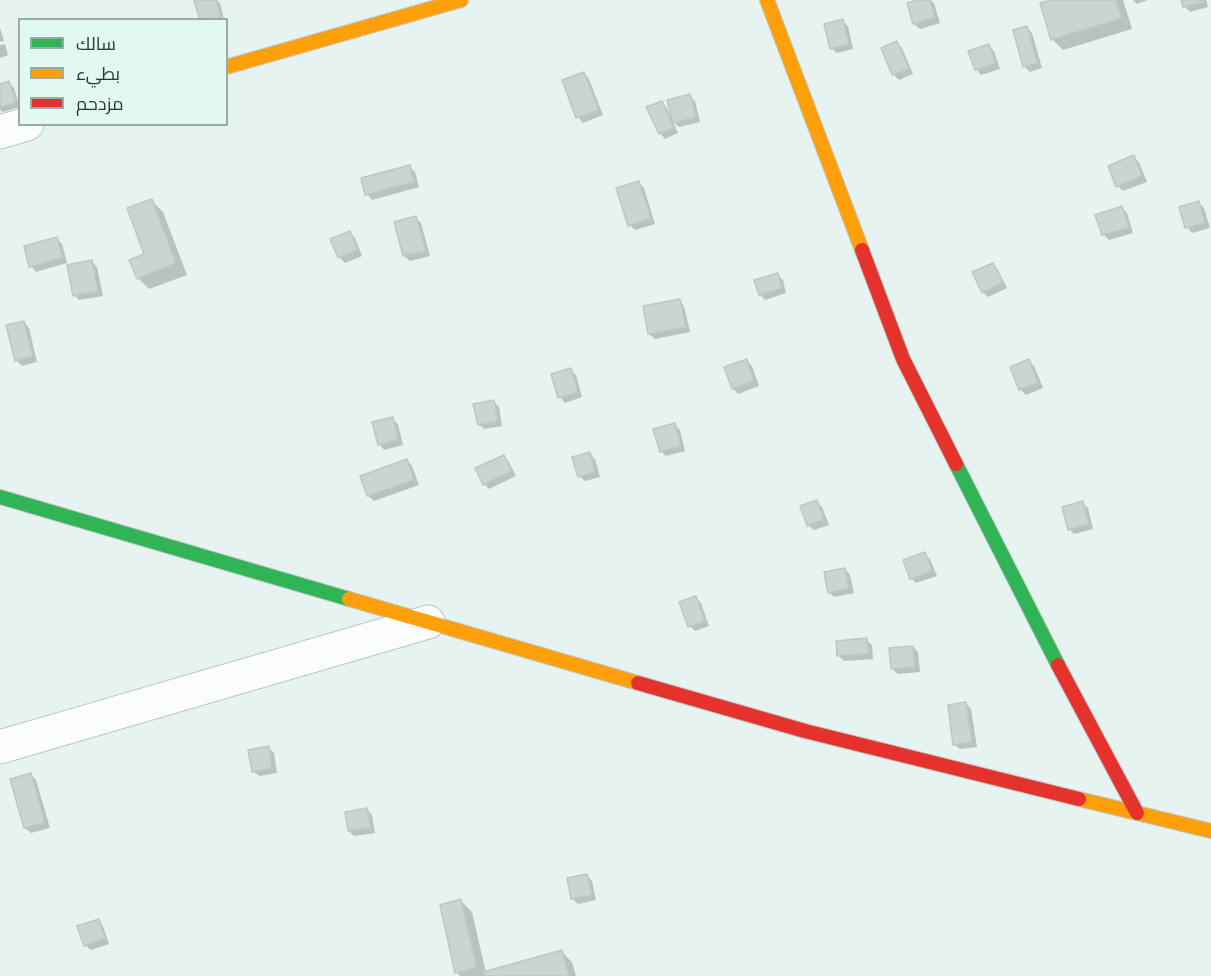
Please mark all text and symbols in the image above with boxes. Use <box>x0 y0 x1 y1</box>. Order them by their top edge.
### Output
legend <box>18 18 228 126</box>
text: سالك <box>76 33 116 54</box>
text: بطيء <box>76 63 120 84</box>
text: مزدحم <box>76 93 124 114</box>

